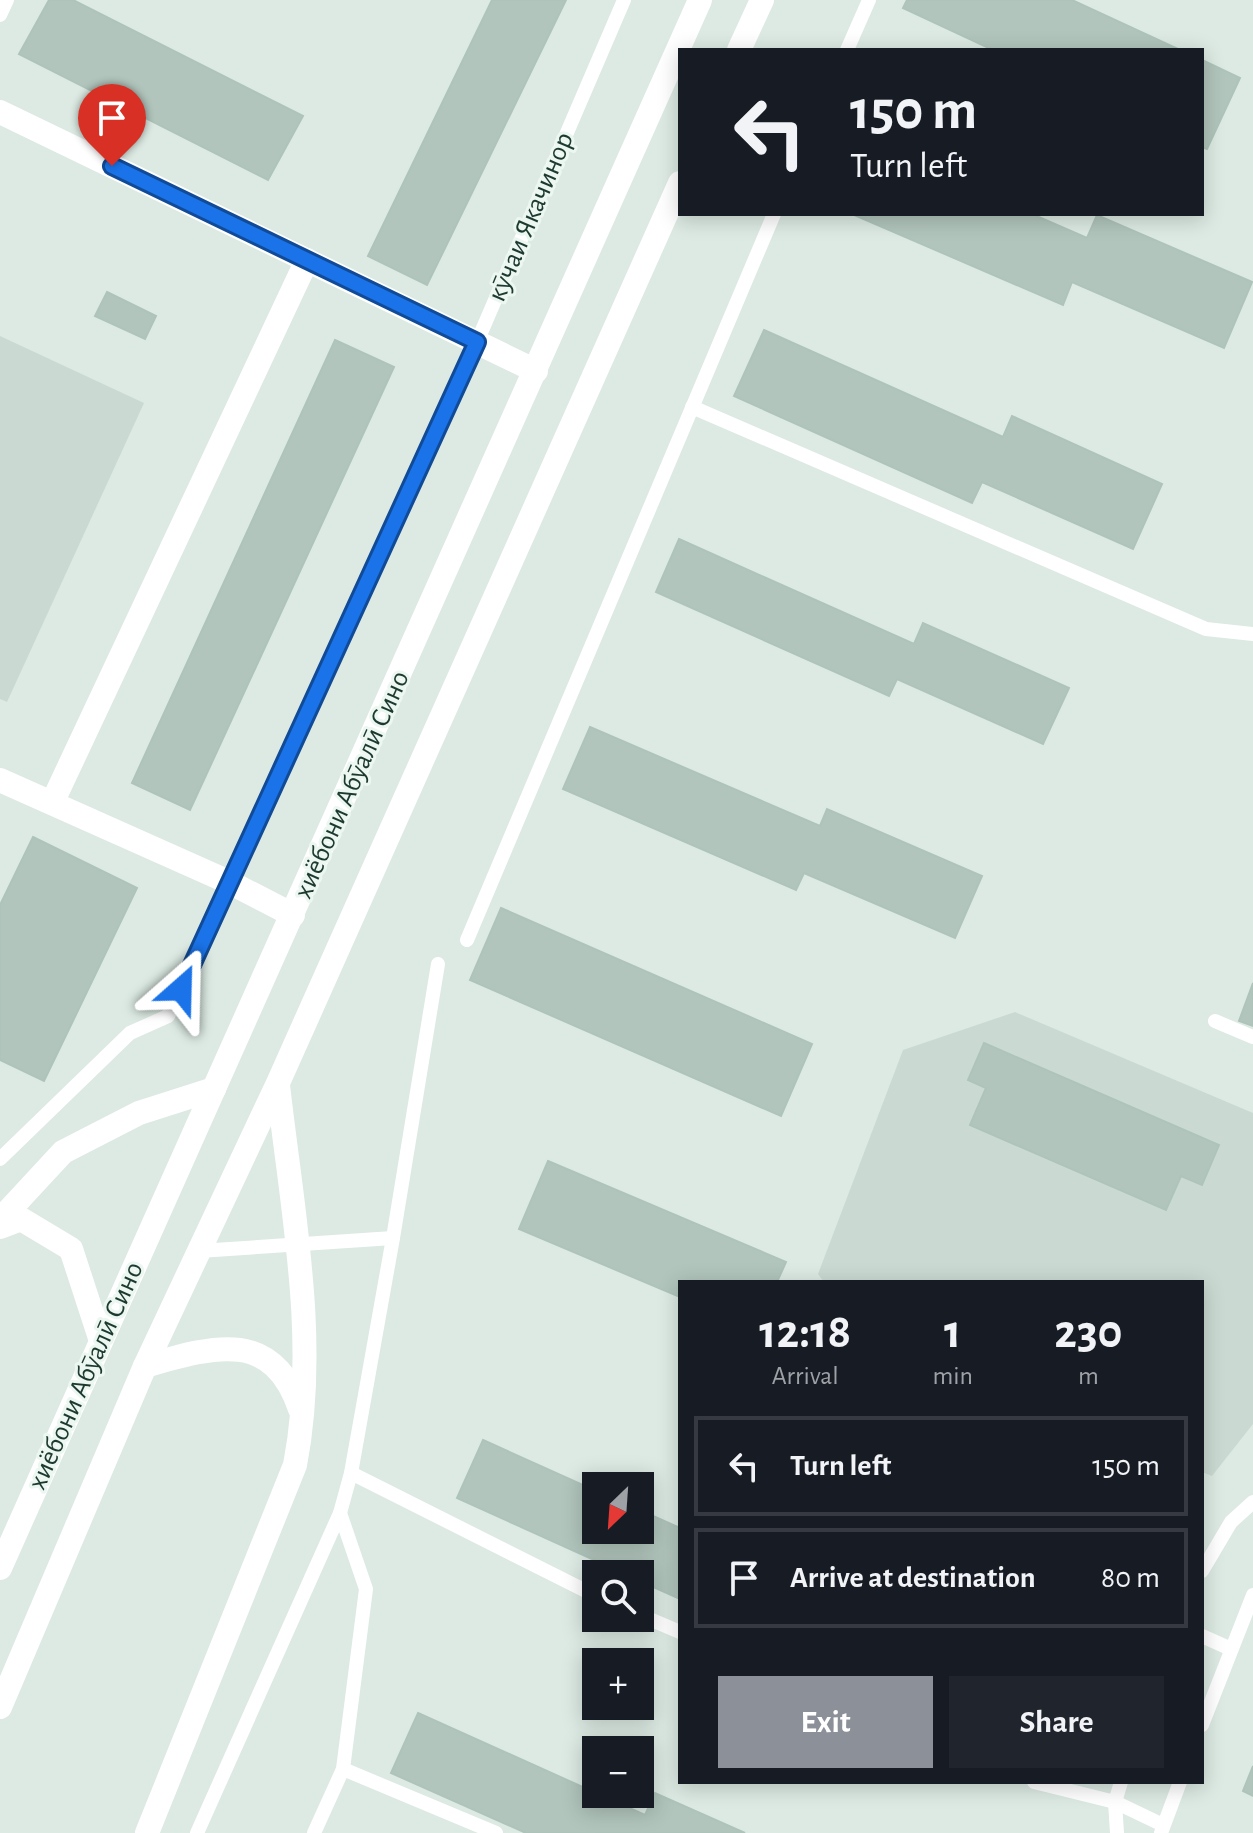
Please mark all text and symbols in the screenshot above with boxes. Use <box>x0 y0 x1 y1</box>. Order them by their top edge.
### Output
icon: left <box>718 80 822 184</box>
text: 150 m <box>850 83 977 139</box>
pin <box>78 84 146 166</box>
icon: arrive <box>90 96 134 140</box>
street label: кӯчаи Якачинор <box>483 128 579 306</box>
text: Turn left <box>850 148 967 184</box>
street label: хиёбони Абӯалӣ Сино <box>289 667 415 903</box>
position arrow <box>139 947 223 1031</box>
street label: хиёбони Абӯалӣ Сино <box>23 1258 149 1494</box>
text: 12:18 <box>759 1309 851 1357</box>
text: 1 <box>944 1309 961 1357</box>
text: 230 <box>1054 1309 1123 1357</box>
text: Arrival <box>772 1363 839 1389</box>
text: min <box>932 1363 973 1389</box>
text: m <box>1078 1363 1099 1389</box>
icon: left <box>722 1444 766 1488</box>
text: Turn left <box>790 1451 891 1481</box>
text: 150 m <box>1092 1451 1160 1481</box>
north arrow <box>582 1472 654 1544</box>
map controls <box>582 1472 654 1808</box>
icon: arrive <box>722 1556 766 1600</box>
button: search <box>582 1560 654 1632</box>
text: Arrive at destination <box>790 1563 1036 1593</box>
text: 80 m <box>1101 1563 1160 1593</box>
button: + <box>582 1648 654 1720</box>
button: Exit <box>718 1676 933 1768</box>
button: Share <box>949 1676 1164 1768</box>
button: − <box>582 1736 654 1808</box>

